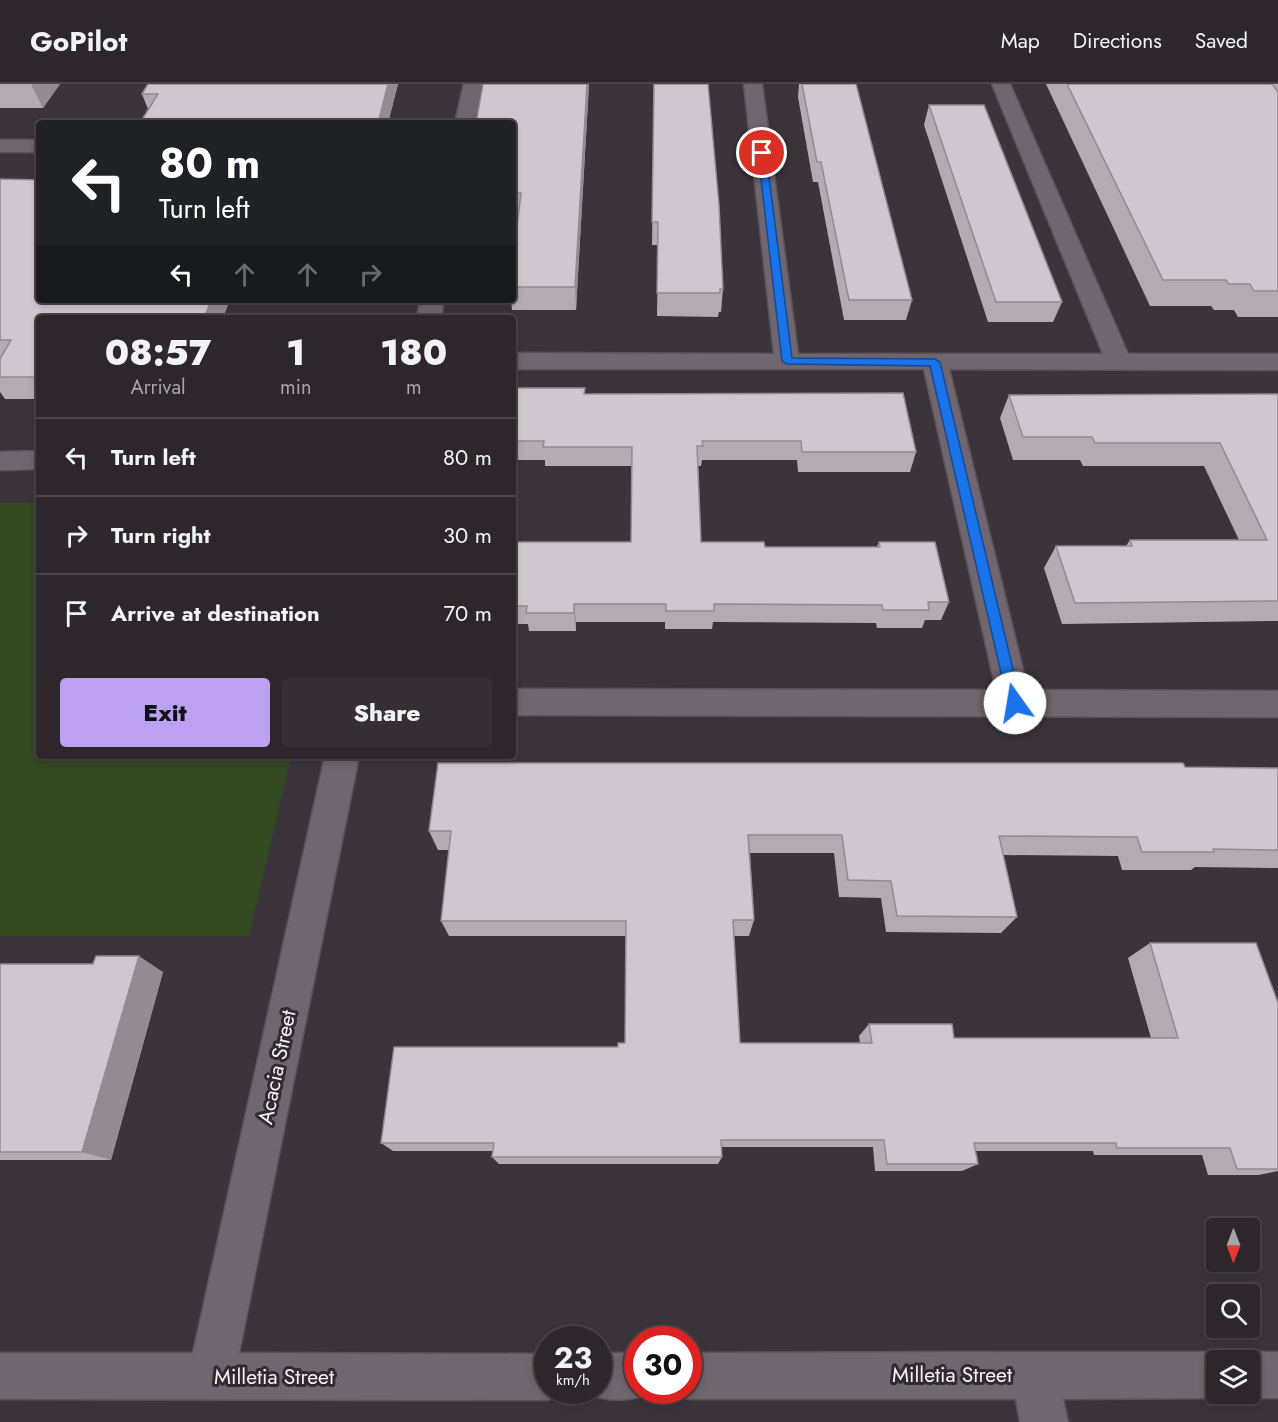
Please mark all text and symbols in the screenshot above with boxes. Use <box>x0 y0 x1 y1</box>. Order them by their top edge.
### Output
text: GoPilot <box>30 21 127 62</box>
text: Map <box>1001 26 1040 56</box>
text: Directions <box>1073 26 1162 56</box>
text: Saved <box>1195 26 1248 56</box>
pin <box>736 127 787 178</box>
text: 80 m <box>159 133 260 194</box>
icon: arrive <box>745 136 778 169</box>
icon: left <box>60 144 138 222</box>
text: Turn left <box>159 189 249 228</box>
icon: left <box>165 258 198 291</box>
icon: ahead <box>228 258 261 291</box>
icon: ahead <box>291 258 324 291</box>
icon: right <box>354 258 387 291</box>
text: 08:57 <box>105 326 211 378</box>
text: 1 <box>286 326 305 378</box>
text: 180 <box>380 326 447 378</box>
text: Arrival <box>130 373 186 402</box>
text: min <box>280 373 311 402</box>
text: m <box>406 373 421 402</box>
icon: left <box>60 441 93 474</box>
text: Turn left <box>111 441 196 473</box>
text: 80 m <box>443 441 492 473</box>
icon: right <box>60 519 93 552</box>
text: Turn right <box>111 519 211 551</box>
text: 30 m <box>443 519 492 551</box>
icon: arrive <box>60 597 93 630</box>
text: Arrive at destination <box>111 597 320 629</box>
text: 70 m <box>443 597 492 629</box>
position arrow <box>983 671 1047 735</box>
button: Exit <box>60 678 270 747</box>
button: Share <box>282 678 492 747</box>
street label: Acacia Street <box>250 1007 304 1127</box>
north arrow <box>1206 1218 1260 1272</box>
map controls <box>1206 1218 1260 1404</box>
button: search <box>1206 1284 1260 1338</box>
speed limit sign: 30 <box>624 1326 702 1404</box>
text: 23 <box>554 1336 592 1379</box>
button: layers <box>1206 1350 1260 1404</box>
street label: Milletia Street <box>892 1360 1012 1390</box>
street label: Milletia Street <box>214 1362 334 1392</box>
text: km/h <box>556 1369 590 1391</box>

